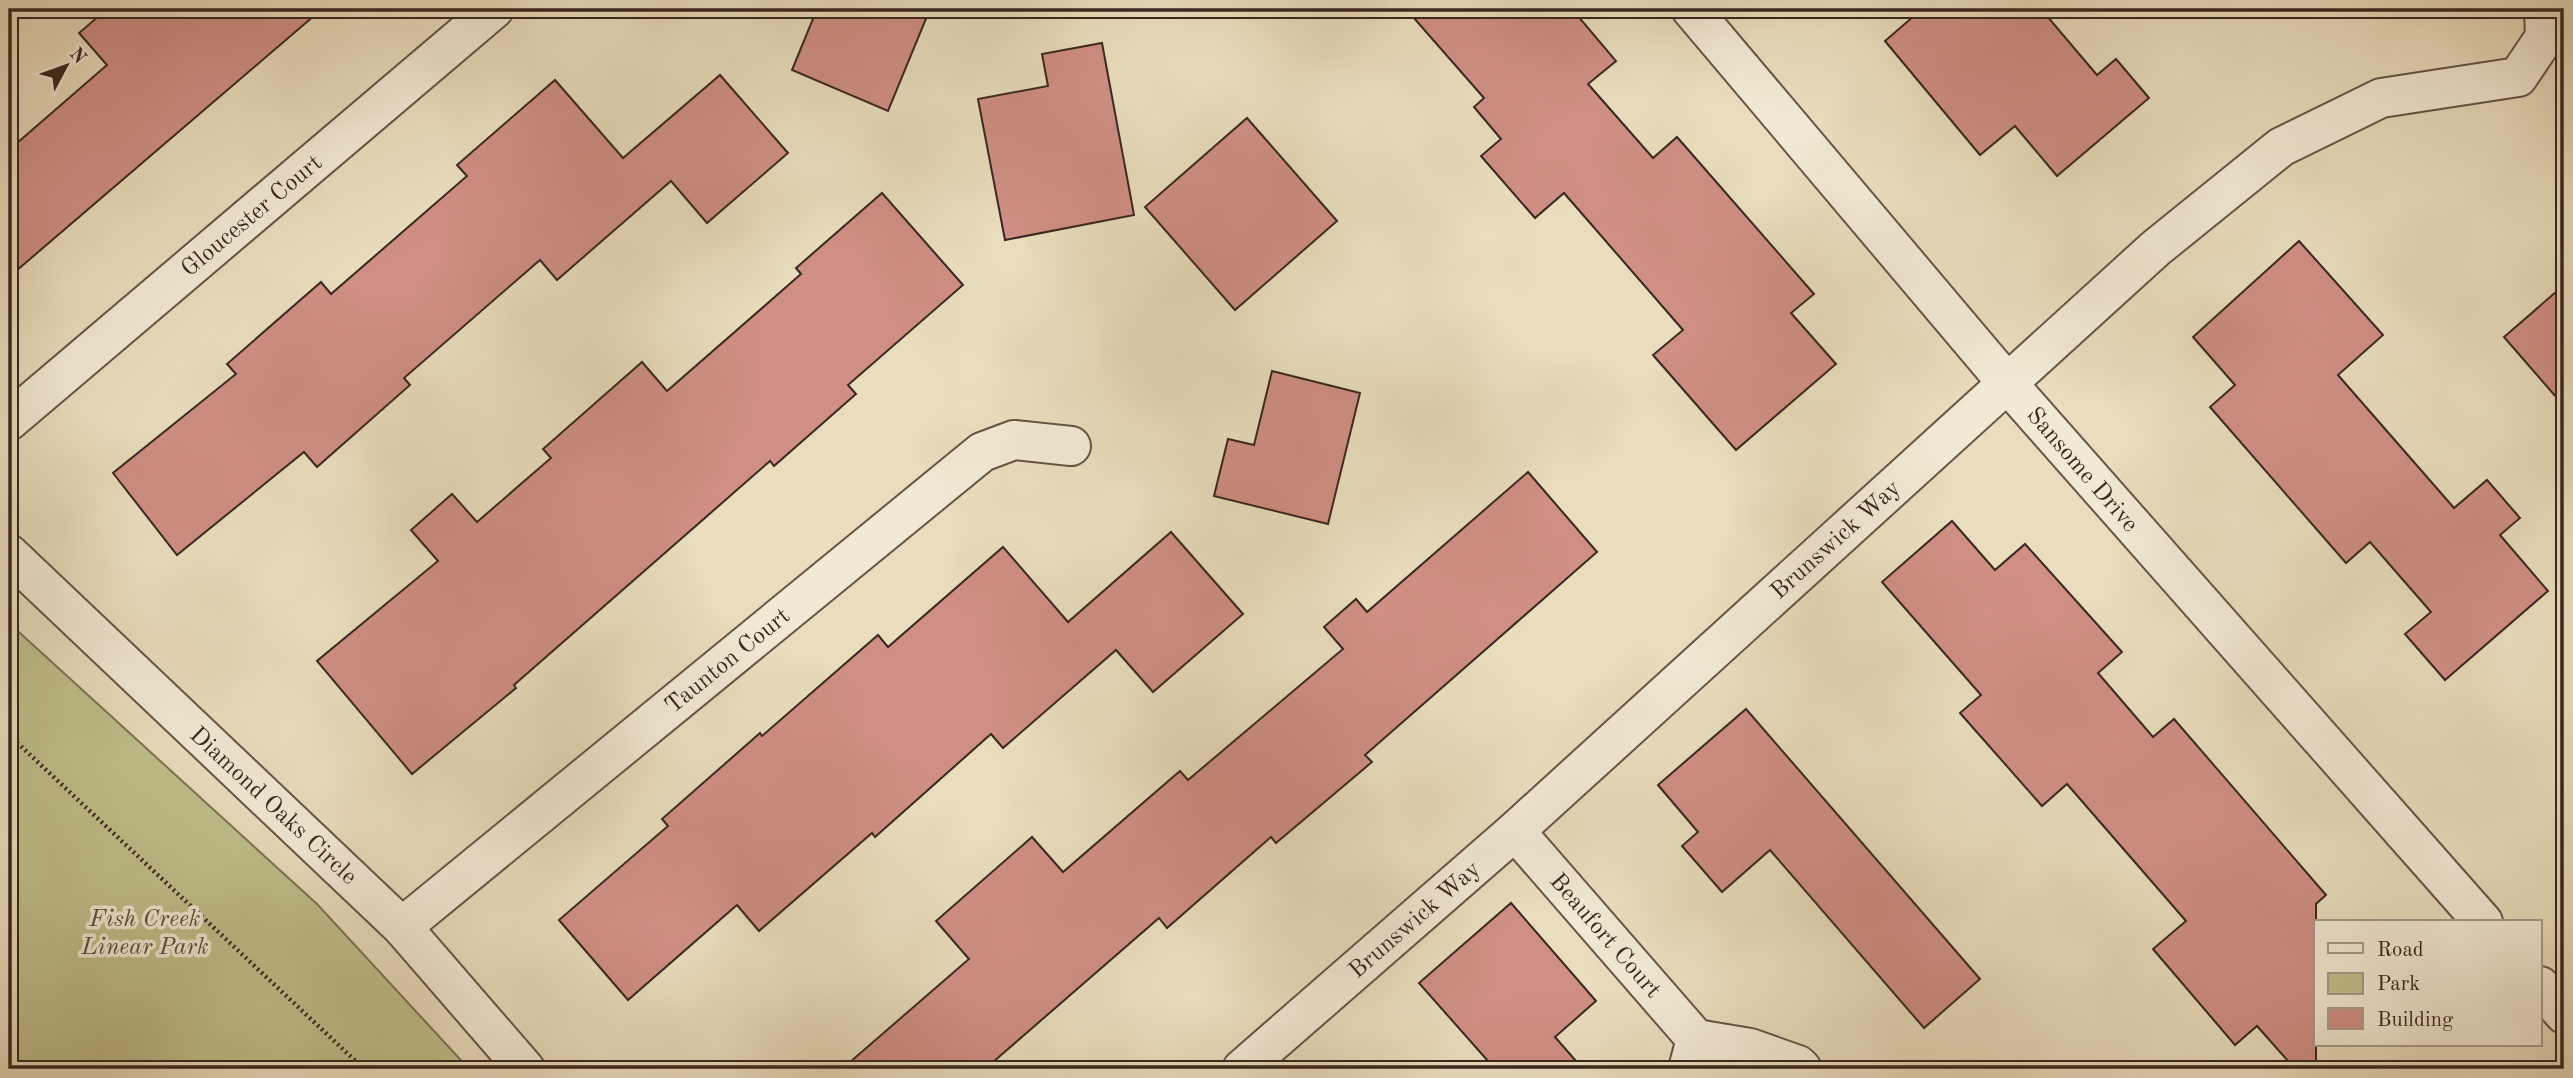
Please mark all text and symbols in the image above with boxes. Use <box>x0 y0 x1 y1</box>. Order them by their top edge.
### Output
north arrow <box>32 32 102 102</box>
text: N <box>65 45 89 69</box>
street label: Gloucester Court <box>177 151 327 282</box>
street label: Sansome Drive <box>2021 403 2142 537</box>
street label: Brunswick Way <box>1767 476 1906 605</box>
street label: Taunton Court <box>661 604 795 719</box>
street label: Diamond Oaks Circle <box>184 723 361 890</box>
street label: Brunswick Way <box>1345 857 1486 984</box>
street label: Beaufort Court <box>1544 870 1665 1003</box>
park label: Fish Creek Linear Park <box>80 908 209 960</box>
legend <box>2314 920 2542 1046</box>
text: Road <box>2377 940 2424 961</box>
text: Park <box>2377 974 2420 995</box>
text: Building <box>2377 1010 2454 1031</box>

